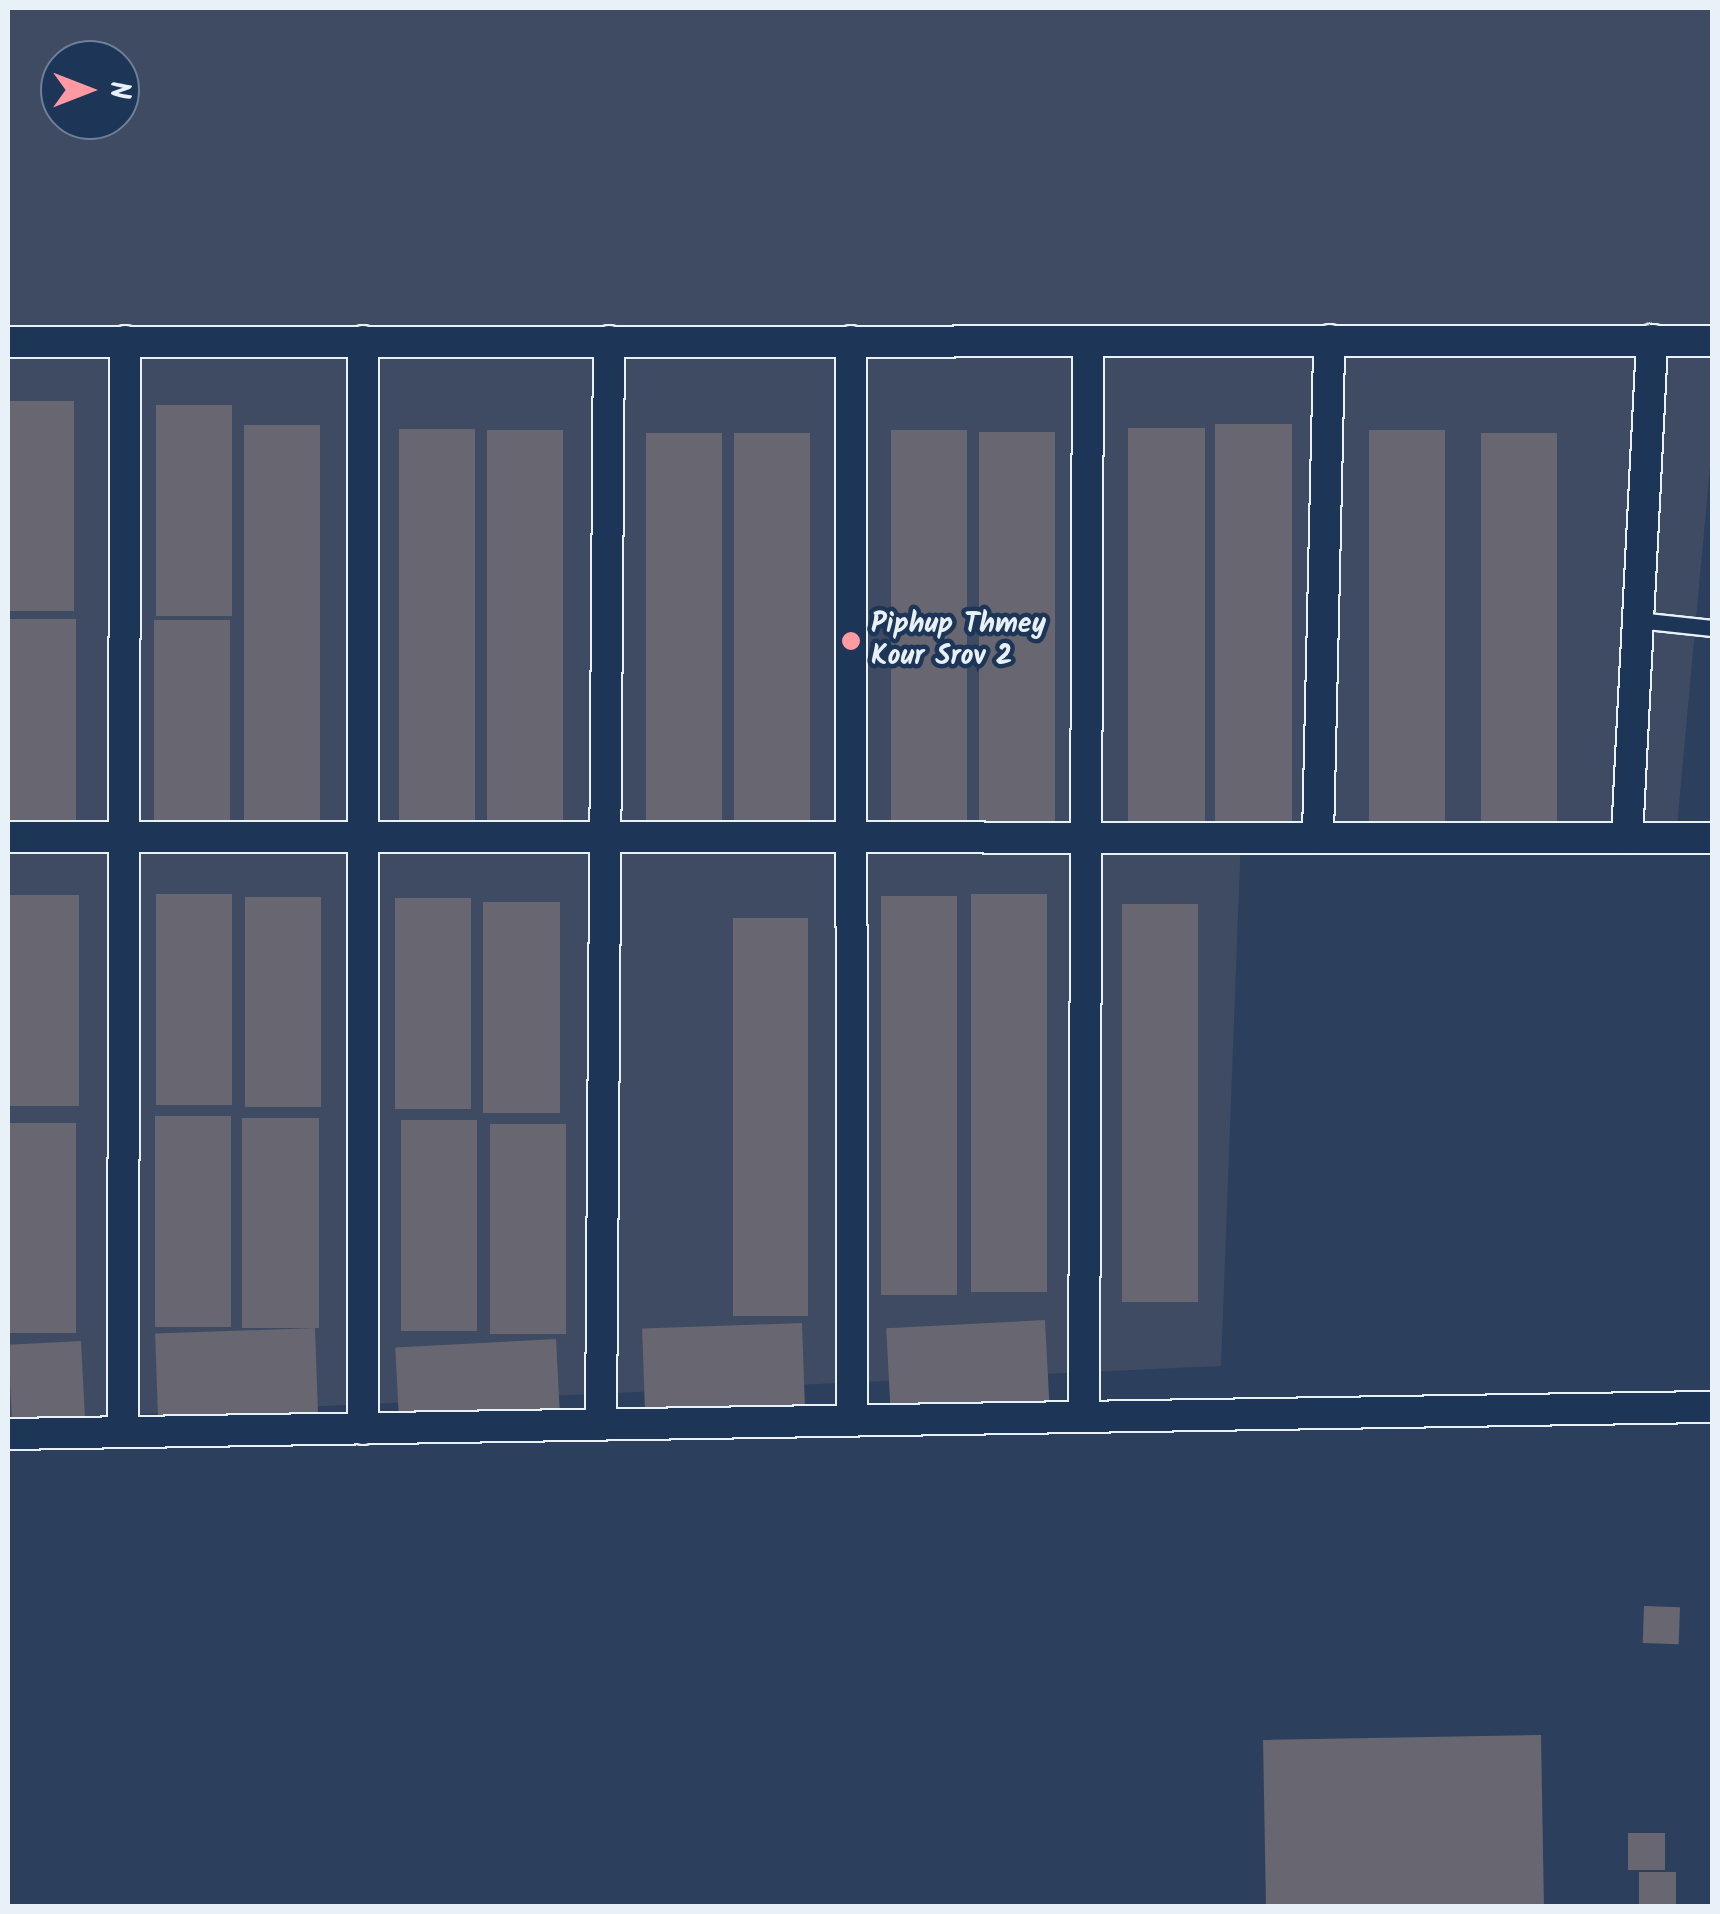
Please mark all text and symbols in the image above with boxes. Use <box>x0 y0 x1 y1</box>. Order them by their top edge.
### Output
north arrow <box>40 40 140 140</box>
text: N <box>96 81 141 99</box>
place label: Piphup Thmey Kour Srov 2 <box>871 608 1046 674</box>
marker: Piphup Thmey Kour Srov 2 <box>840 630 862 652</box>

